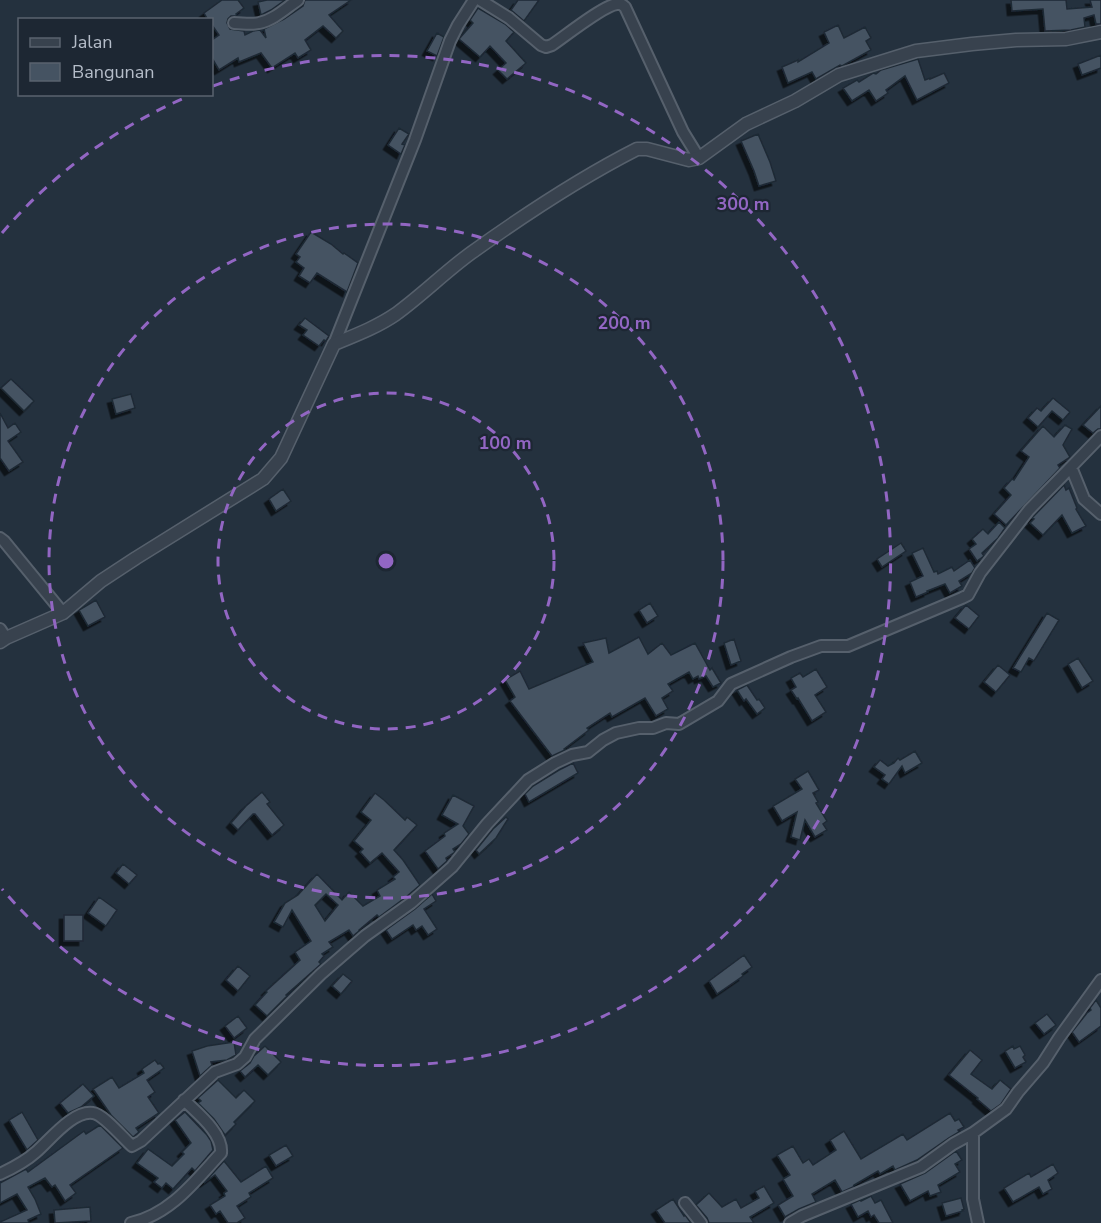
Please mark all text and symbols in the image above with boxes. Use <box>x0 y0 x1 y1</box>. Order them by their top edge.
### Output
legend <box>18 18 213 96</box>
text: Jalan <box>71 30 112 54</box>
text: Bangunan <box>72 60 155 84</box>
text: 300 m <box>716 192 770 216</box>
text: 200 m <box>597 311 651 335</box>
text: 100 m <box>478 431 532 455</box>
centre of rings <box>376 551 396 571</box>

